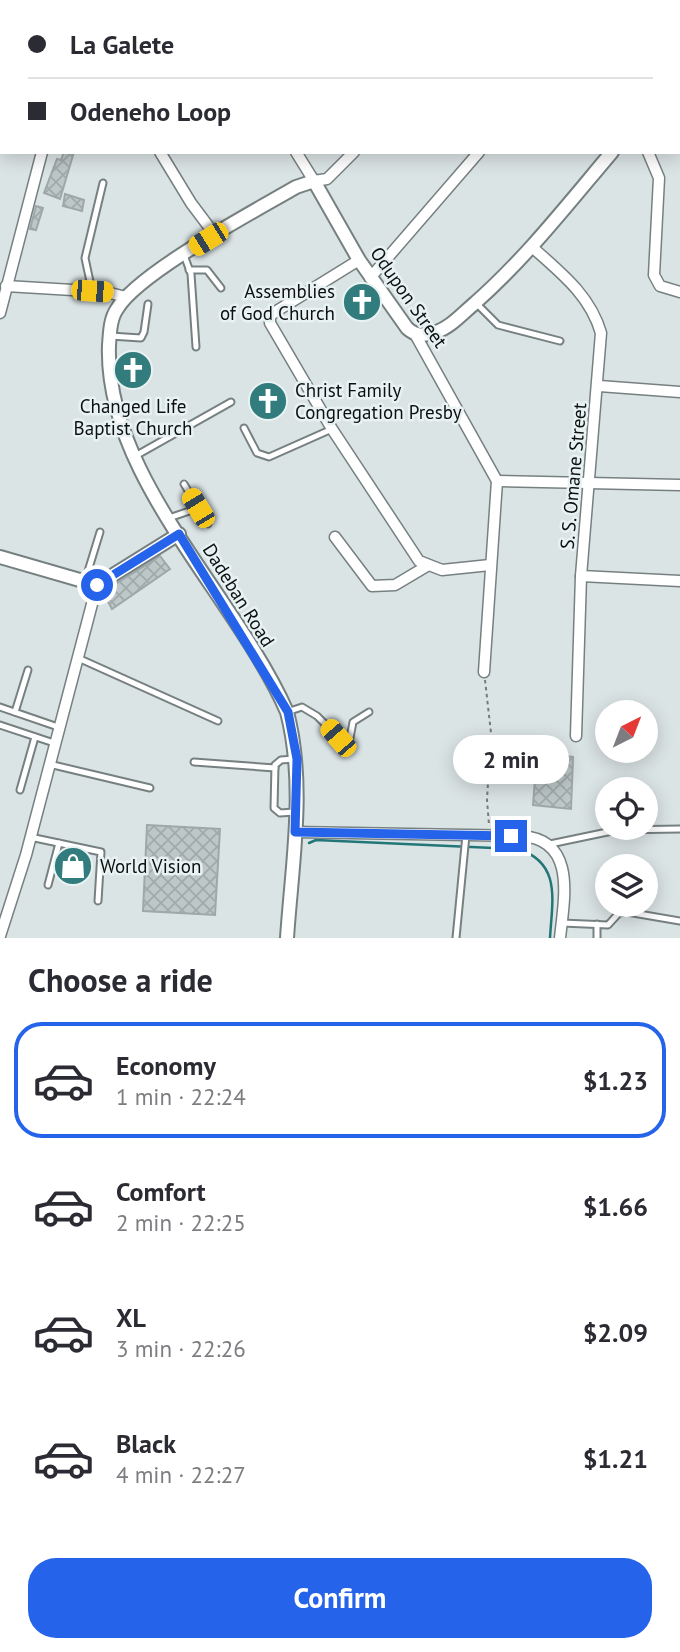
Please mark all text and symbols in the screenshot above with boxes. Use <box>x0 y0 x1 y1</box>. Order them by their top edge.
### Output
text: La Galete <box>70 28 174 61</box>
text: Odeneho Loop <box>70 95 231 128</box>
car <box>185 219 232 259</box>
street label: Odupon Street <box>365 242 453 353</box>
car <box>71 279 114 303</box>
place label: Assemblies of God Church <box>220 279 335 325</box>
church icon: Assemblies of God Church <box>341 281 383 323</box>
church icon: Changed Life Baptist Church <box>112 349 154 391</box>
place label: Christ Family Congregation Presby <box>295 378 462 424</box>
church icon: Christ Family Congregation Presby <box>247 380 289 422</box>
place label: Changed Life Baptist Church <box>74 394 192 440</box>
street label: S. S. Omane Street <box>555 401 591 550</box>
car <box>179 485 218 531</box>
street label: Dadeban Road <box>198 539 280 651</box>
route start <box>81 569 113 601</box>
north arrow <box>595 700 658 763</box>
map controls <box>595 700 658 917</box>
car <box>317 715 360 761</box>
callout: 2 min <box>453 734 569 784</box>
text: 2 min <box>483 745 539 774</box>
button: locate <box>595 777 658 840</box>
route end <box>495 820 527 852</box>
shop icon: World Vision <box>52 845 94 887</box>
place label: World Vision <box>100 854 201 878</box>
button: layers <box>595 854 658 917</box>
text: Choose a ride <box>28 959 213 1001</box>
icon: car <box>32 1049 95 1112</box>
text: Economy <box>116 1049 216 1082</box>
text: $1.23 <box>583 1064 648 1097</box>
text: 1 min · 22:24 <box>116 1082 246 1111</box>
icon: car <box>32 1175 95 1238</box>
text: Comfort <box>116 1175 206 1208</box>
text: $1.66 <box>583 1190 648 1223</box>
text: 2 min · 22:25 <box>116 1208 246 1237</box>
icon: car <box>32 1301 95 1364</box>
text: XL <box>116 1301 146 1334</box>
text: $2.09 <box>583 1316 648 1349</box>
text: 3 min · 22:26 <box>116 1334 246 1363</box>
icon: car <box>32 1427 95 1490</box>
text: Black <box>116 1427 176 1460</box>
text: $1.21 <box>583 1442 648 1475</box>
text: 4 min · 22:27 <box>116 1460 246 1489</box>
button: Confirm <box>28 1558 652 1638</box>

